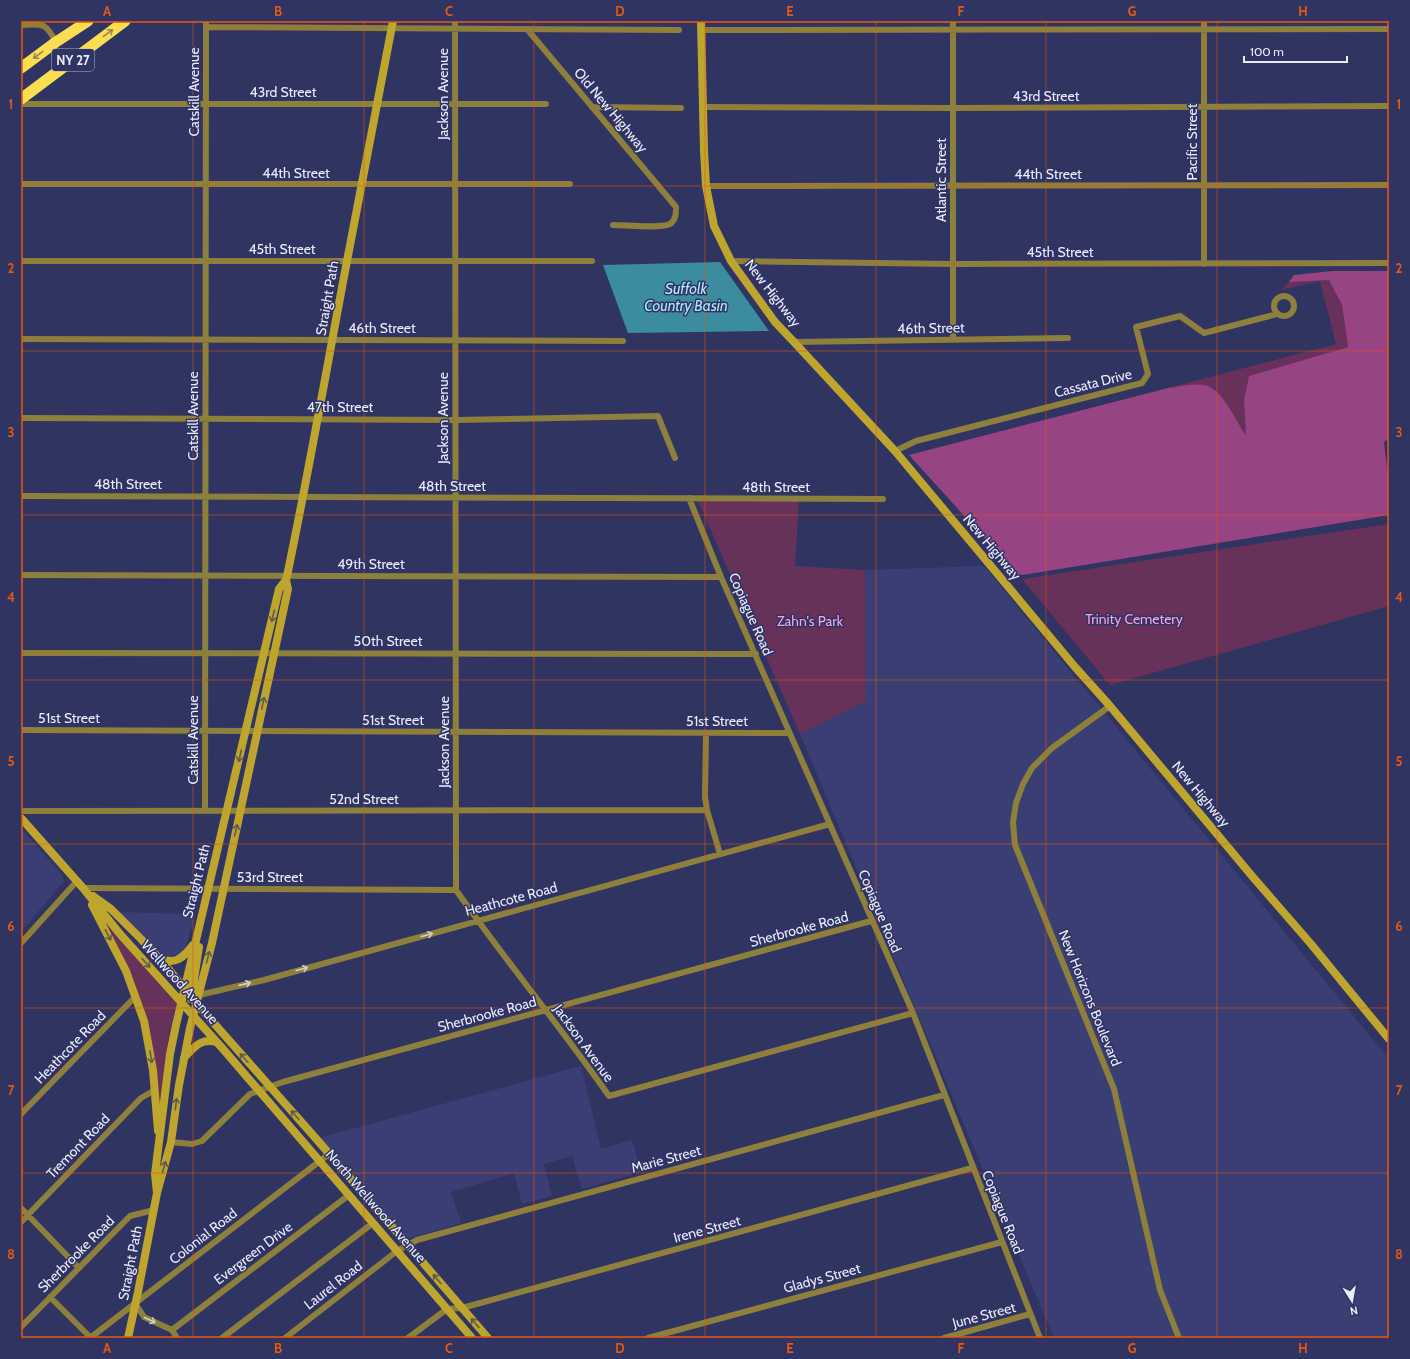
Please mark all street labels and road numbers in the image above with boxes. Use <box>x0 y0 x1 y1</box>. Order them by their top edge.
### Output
street label: Catskill Avenue <box>185 47 203 137</box>
street label: Jackson Avenue <box>434 48 452 141</box>
road number: NY 27 <box>52 49 94 71</box>
street label: Old New Highway <box>570 64 652 156</box>
street label: 43rd Street <box>250 83 317 101</box>
street label: 43rd Street <box>1013 87 1080 105</box>
street label: Pacific Street <box>1183 103 1201 180</box>
street label: Atlantic Street <box>932 138 950 222</box>
street label: 44th Street <box>262 164 330 182</box>
street label: 44th Street <box>1014 165 1082 183</box>
street label: 45th Street <box>248 240 316 258</box>
street label: 45th Street <box>1026 243 1094 261</box>
street label: New Highway <box>741 256 805 330</box>
street label: Straight Path <box>312 259 342 337</box>
street label: 46th Street <box>897 318 965 338</box>
street label: 46th Street <box>348 319 416 337</box>
street label: Cassata Drive <box>1052 365 1134 401</box>
street label: Catskill Avenue <box>184 371 202 461</box>
street label: Jackson Avenue <box>434 372 452 465</box>
street label: 47th Street <box>307 398 374 416</box>
street label: 48th Street <box>94 475 162 493</box>
street label: 48th Street <box>418 477 486 495</box>
street label: 48th Street <box>742 478 810 496</box>
street label: New Highway <box>959 510 1025 584</box>
street label: 49th Street <box>337 555 405 573</box>
street label: Copiague Road <box>725 570 777 658</box>
street label: 50th Street <box>354 632 423 650</box>
street label: Catskill Avenue <box>184 695 202 785</box>
street label: Jackson Avenue <box>435 696 453 789</box>
street label: 51st Street <box>38 709 100 727</box>
street label: 51st Street <box>362 711 424 729</box>
street label: 51st Street <box>686 712 748 730</box>
street label: New Highway <box>1168 757 1234 831</box>
street label: 52nd Street <box>329 790 399 808</box>
street label: Straight Path <box>178 842 214 920</box>
street label: Copiague Road <box>854 867 906 955</box>
street label: 53rd Street <box>237 868 303 886</box>
street label: Heathcote Road <box>463 878 559 920</box>
street label: Sherbrooke Road <box>748 907 850 951</box>
street label: New Horizons Boulevard <box>1054 927 1126 1069</box>
street label: Wellwood Avenue <box>137 936 223 1028</box>
street label: Sherbrooke Road <box>436 992 538 1036</box>
street label: Jackson Avenue <box>549 1000 618 1085</box>
street label: Heathcote Road <box>31 1007 109 1087</box>
street label: Tremont Road <box>42 1110 114 1182</box>
street label: Marie Street <box>629 1141 703 1177</box>
street label: North Wellwood Avenue <box>322 1146 430 1266</box>
street label: Copiague Road <box>978 1168 1028 1256</box>
street label: Colonial Road <box>165 1204 241 1268</box>
street label: Irene Street <box>671 1211 743 1247</box>
street label: Sherbrooke Road <box>34 1212 118 1296</box>
street label: Evergreen Drive <box>210 1218 296 1288</box>
street label: Straight Path <box>114 1224 146 1302</box>
street label: Laurel Road <box>300 1257 366 1313</box>
street label: Gladys Street <box>781 1259 863 1297</box>
street label: June Street <box>949 1298 1018 1332</box>

